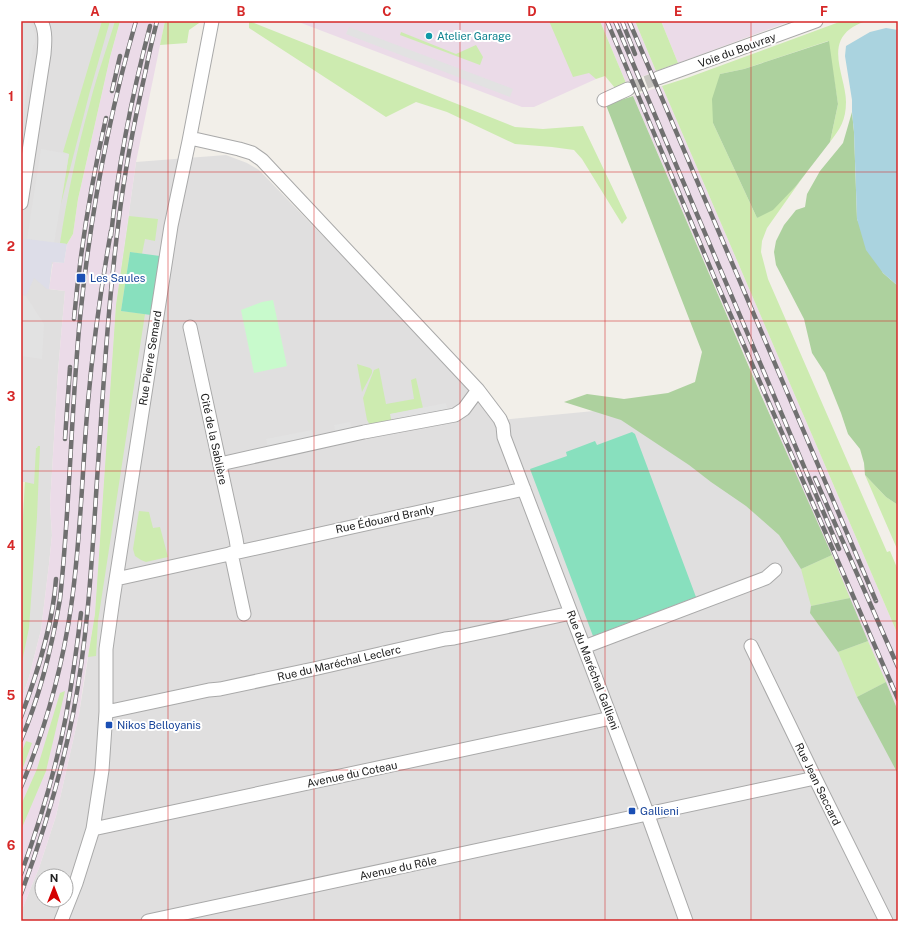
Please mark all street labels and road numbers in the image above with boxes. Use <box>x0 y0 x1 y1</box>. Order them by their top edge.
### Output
street label: Voie du Bouvray <box>697 30 777 70</box>
street label: Rue Pierre Semard <box>137 310 163 406</box>
street label: Cité de la Sablière <box>198 392 230 486</box>
street label: Rue Édouard Branly <box>334 502 436 535</box>
street label: Rue du Maréchal Gallieni <box>565 608 621 732</box>
street label: Rue du Maréchal Leclerc <box>276 643 402 683</box>
street label: Rue Jean Saccard <box>793 741 843 827</box>
street label: Avenue du Coteau <box>306 759 398 789</box>
street label: Avenue du Rôle <box>358 854 438 882</box>

